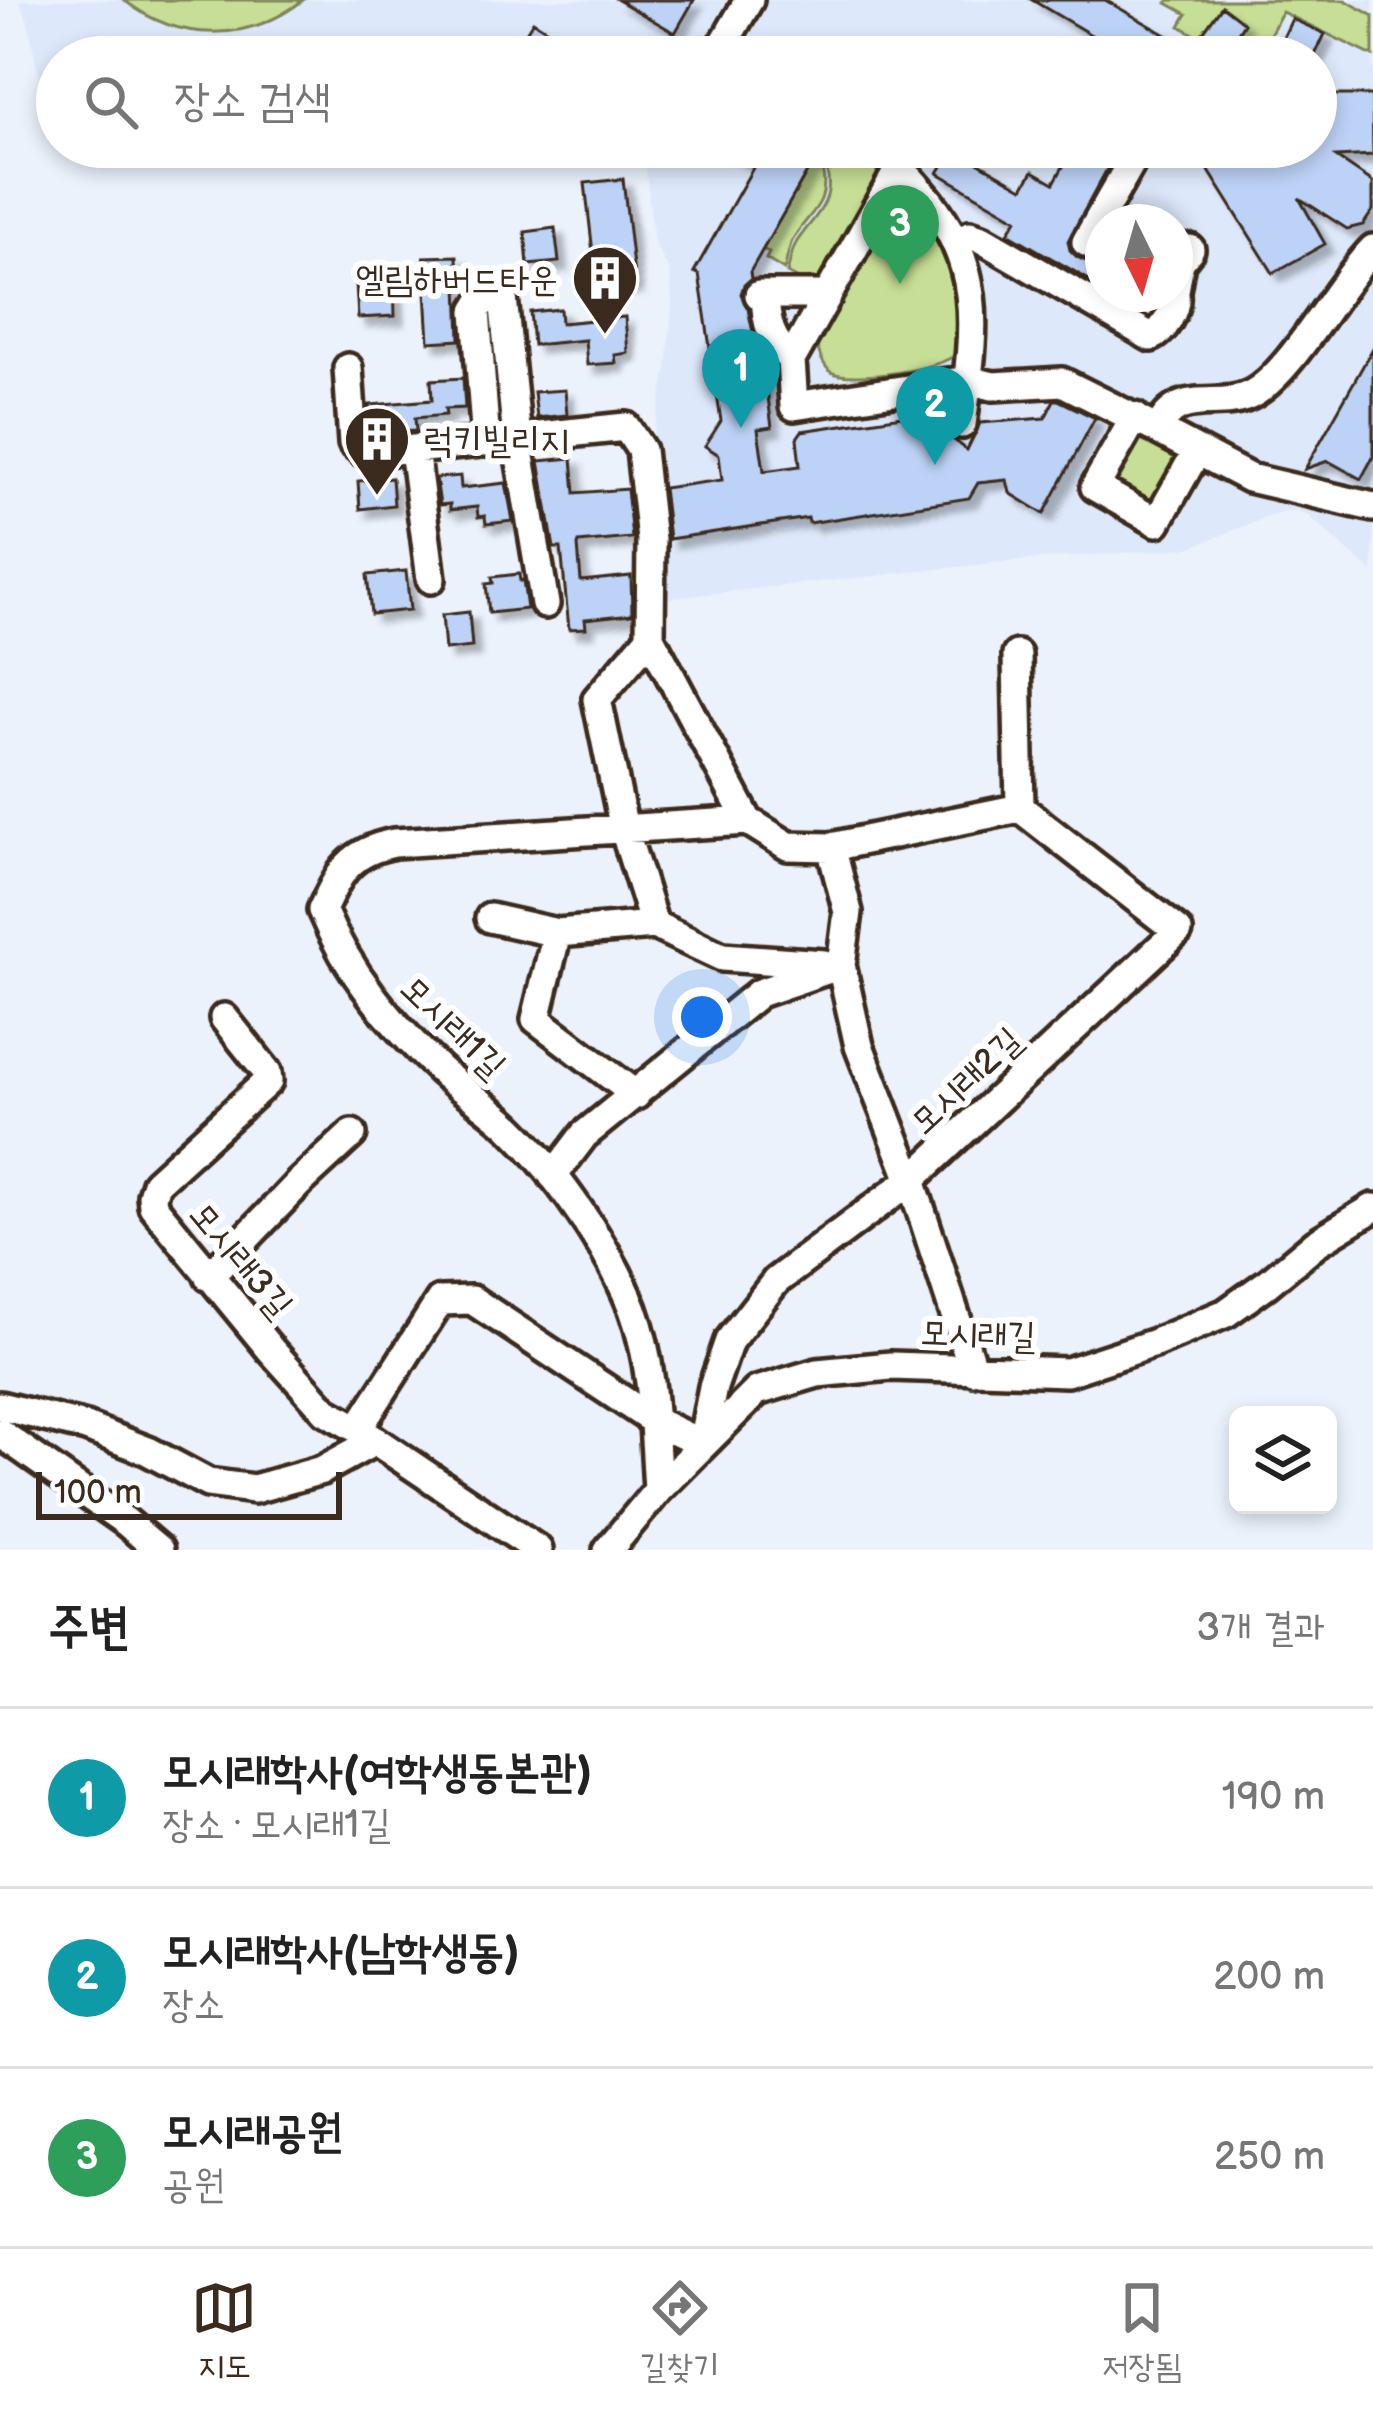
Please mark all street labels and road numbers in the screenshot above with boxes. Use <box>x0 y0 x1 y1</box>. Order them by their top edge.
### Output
street label: 모시래1길 <box>391 967 514 1088</box>
street label: 모시래2길 <box>902 1019 1032 1144</box>
street label: 모시래3길 <box>179 1194 301 1327</box>
street label: 모시래길 <box>919 1312 1037 1359</box>

